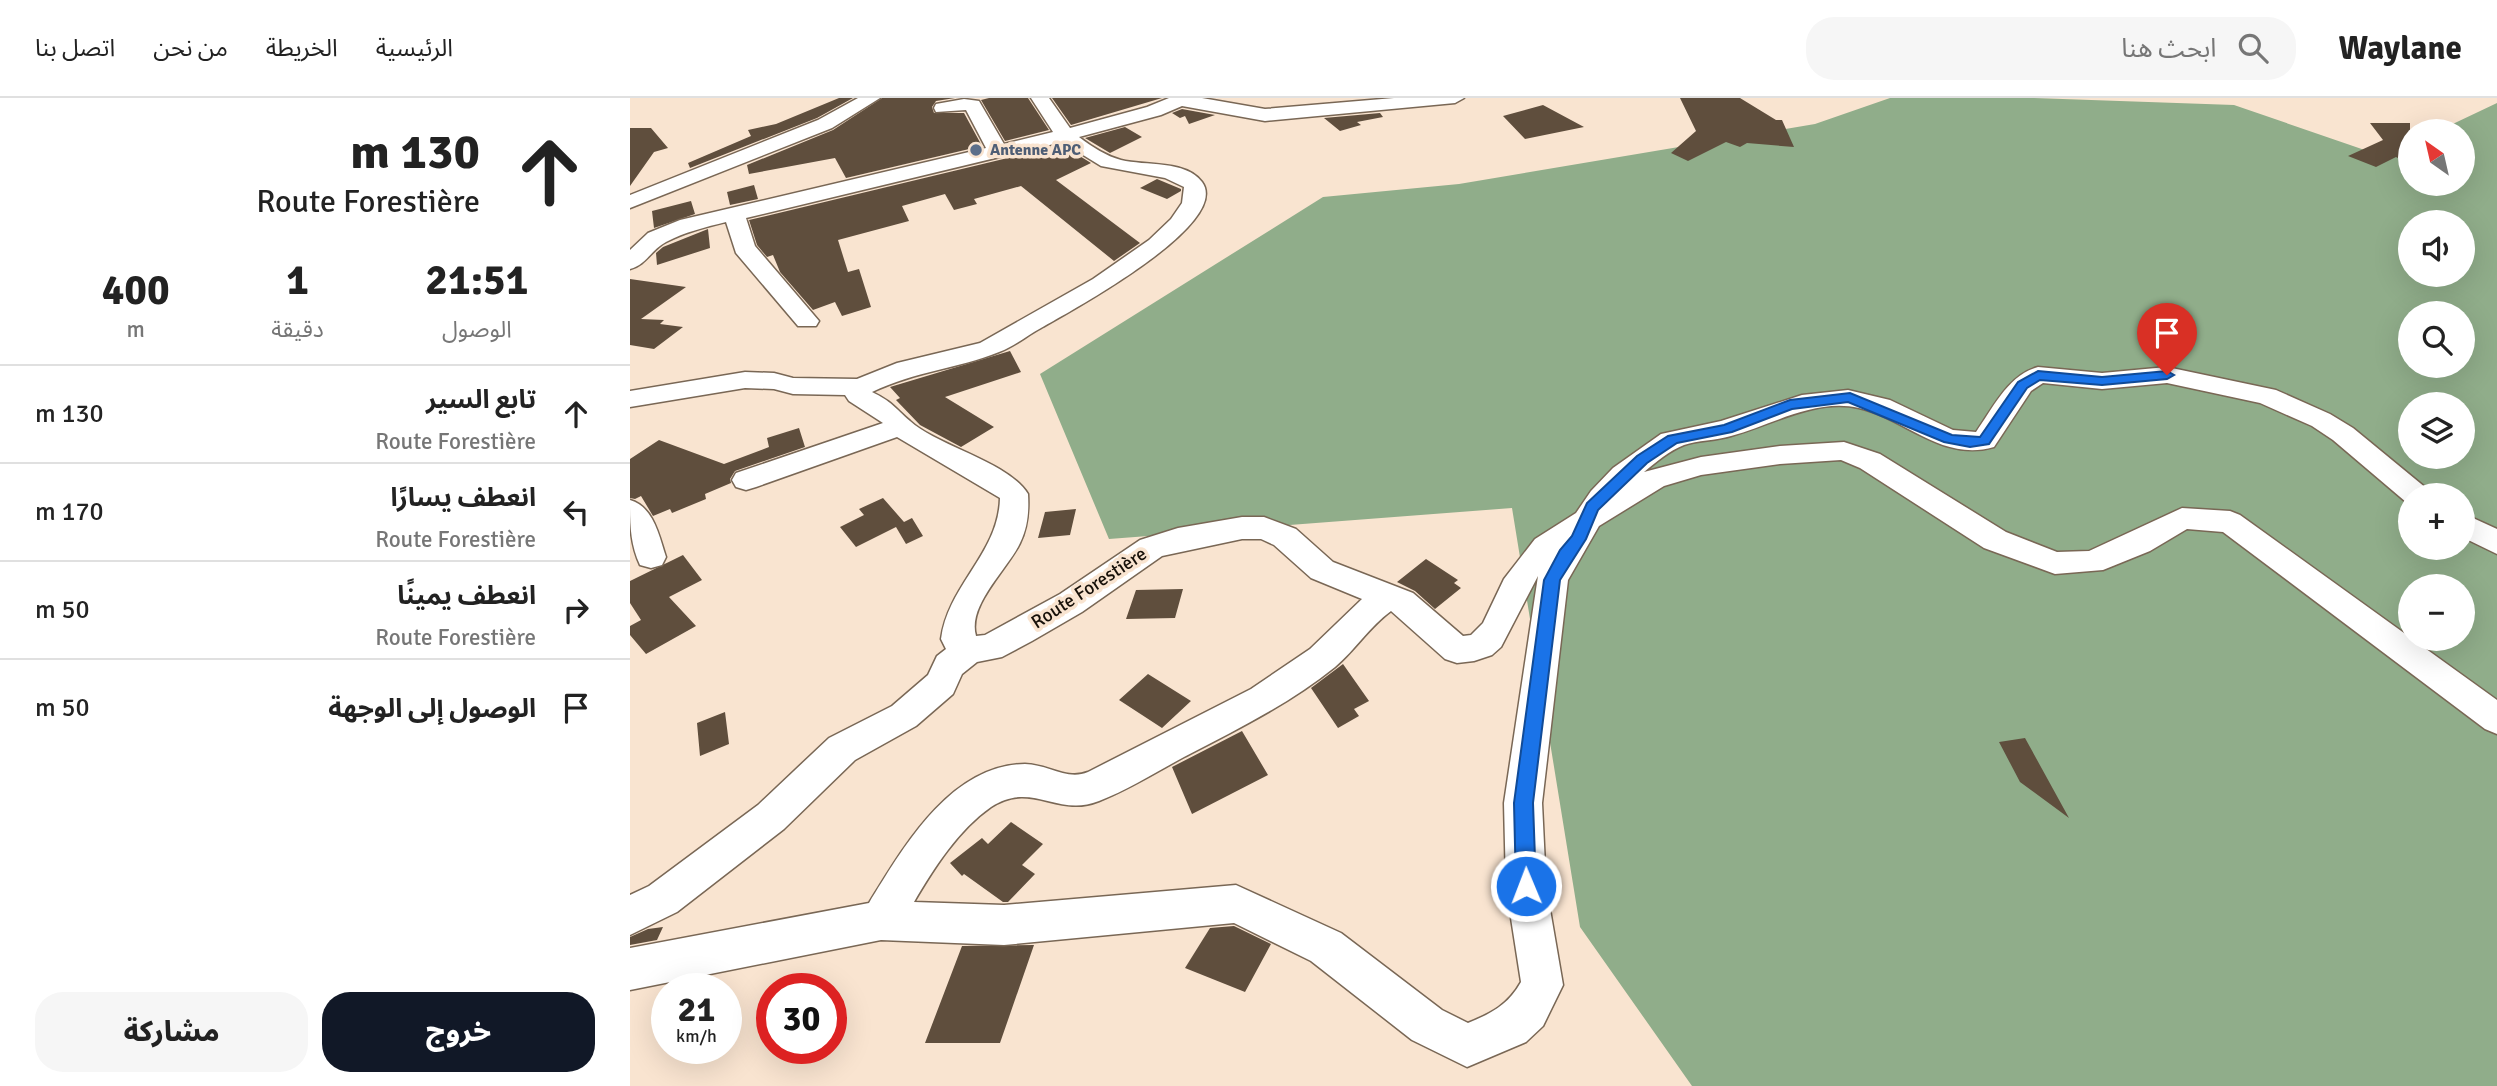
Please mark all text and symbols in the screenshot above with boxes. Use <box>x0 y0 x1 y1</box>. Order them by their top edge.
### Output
search box <box>1806 17 2296 80</box>
text: Waylane <box>2338 28 2462 69</box>
icon: search <box>2234 29 2272 67</box>
text: اتصل بنا <box>35 33 115 63</box>
text: من نحن <box>153 33 228 63</box>
text: الخريطة <box>266 33 338 63</box>
text: الرئيسية <box>376 33 453 63</box>
text: ابحث هنا <box>2121 33 2216 65</box>
north arrow <box>2398 119 2474 196</box>
map controls <box>2398 119 2475 651</box>
text: 130 m <box>350 122 480 182</box>
icon: ahead <box>504 126 595 217</box>
place label: Antenne APC <box>990 140 1081 160</box>
marker: Antenne APC <box>968 142 984 158</box>
text: Route Forestière <box>256 182 480 221</box>
button: sound <box>2398 210 2475 287</box>
text: 1 <box>286 255 309 306</box>
text: 21:51 <box>425 255 528 306</box>
text: 400 <box>102 265 170 316</box>
button: search <box>2398 301 2475 378</box>
pin <box>2137 303 2197 375</box>
icon: arrive <box>2148 314 2186 352</box>
text: m <box>126 315 145 344</box>
text: دقيقة <box>271 315 324 344</box>
text: الوصول <box>442 315 512 344</box>
text: تابع السير <box>426 384 536 416</box>
button: layers <box>2398 392 2475 469</box>
icon: ahead <box>557 395 595 433</box>
text: 130 m <box>35 398 104 430</box>
text: Route Forestière <box>375 427 536 456</box>
text: انعطف يسارًا <box>391 482 536 514</box>
button: + <box>2398 483 2475 560</box>
icon: left <box>557 493 595 531</box>
text: 170 m <box>35 496 104 528</box>
text: Route Forestière <box>375 525 536 554</box>
street label: Route Forestière <box>1027 542 1151 634</box>
button: − <box>2398 574 2475 651</box>
text: انعطف يمينًا <box>397 580 536 612</box>
icon: right <box>557 591 595 629</box>
text: 50 m <box>35 594 90 626</box>
text: Route Forestière <box>375 623 536 652</box>
icon: arrive <box>557 689 595 727</box>
text: 50 m <box>35 692 90 724</box>
text: الوصول إلى الوجهة <box>328 693 536 725</box>
position arrow <box>1489 849 1563 923</box>
speed limit sign: 30 <box>756 973 847 1064</box>
text: 21 <box>678 988 715 1031</box>
button: مشاركة <box>35 992 308 1072</box>
button: خروج <box>322 992 595 1072</box>
text: km/h <box>676 1025 717 1047</box>

